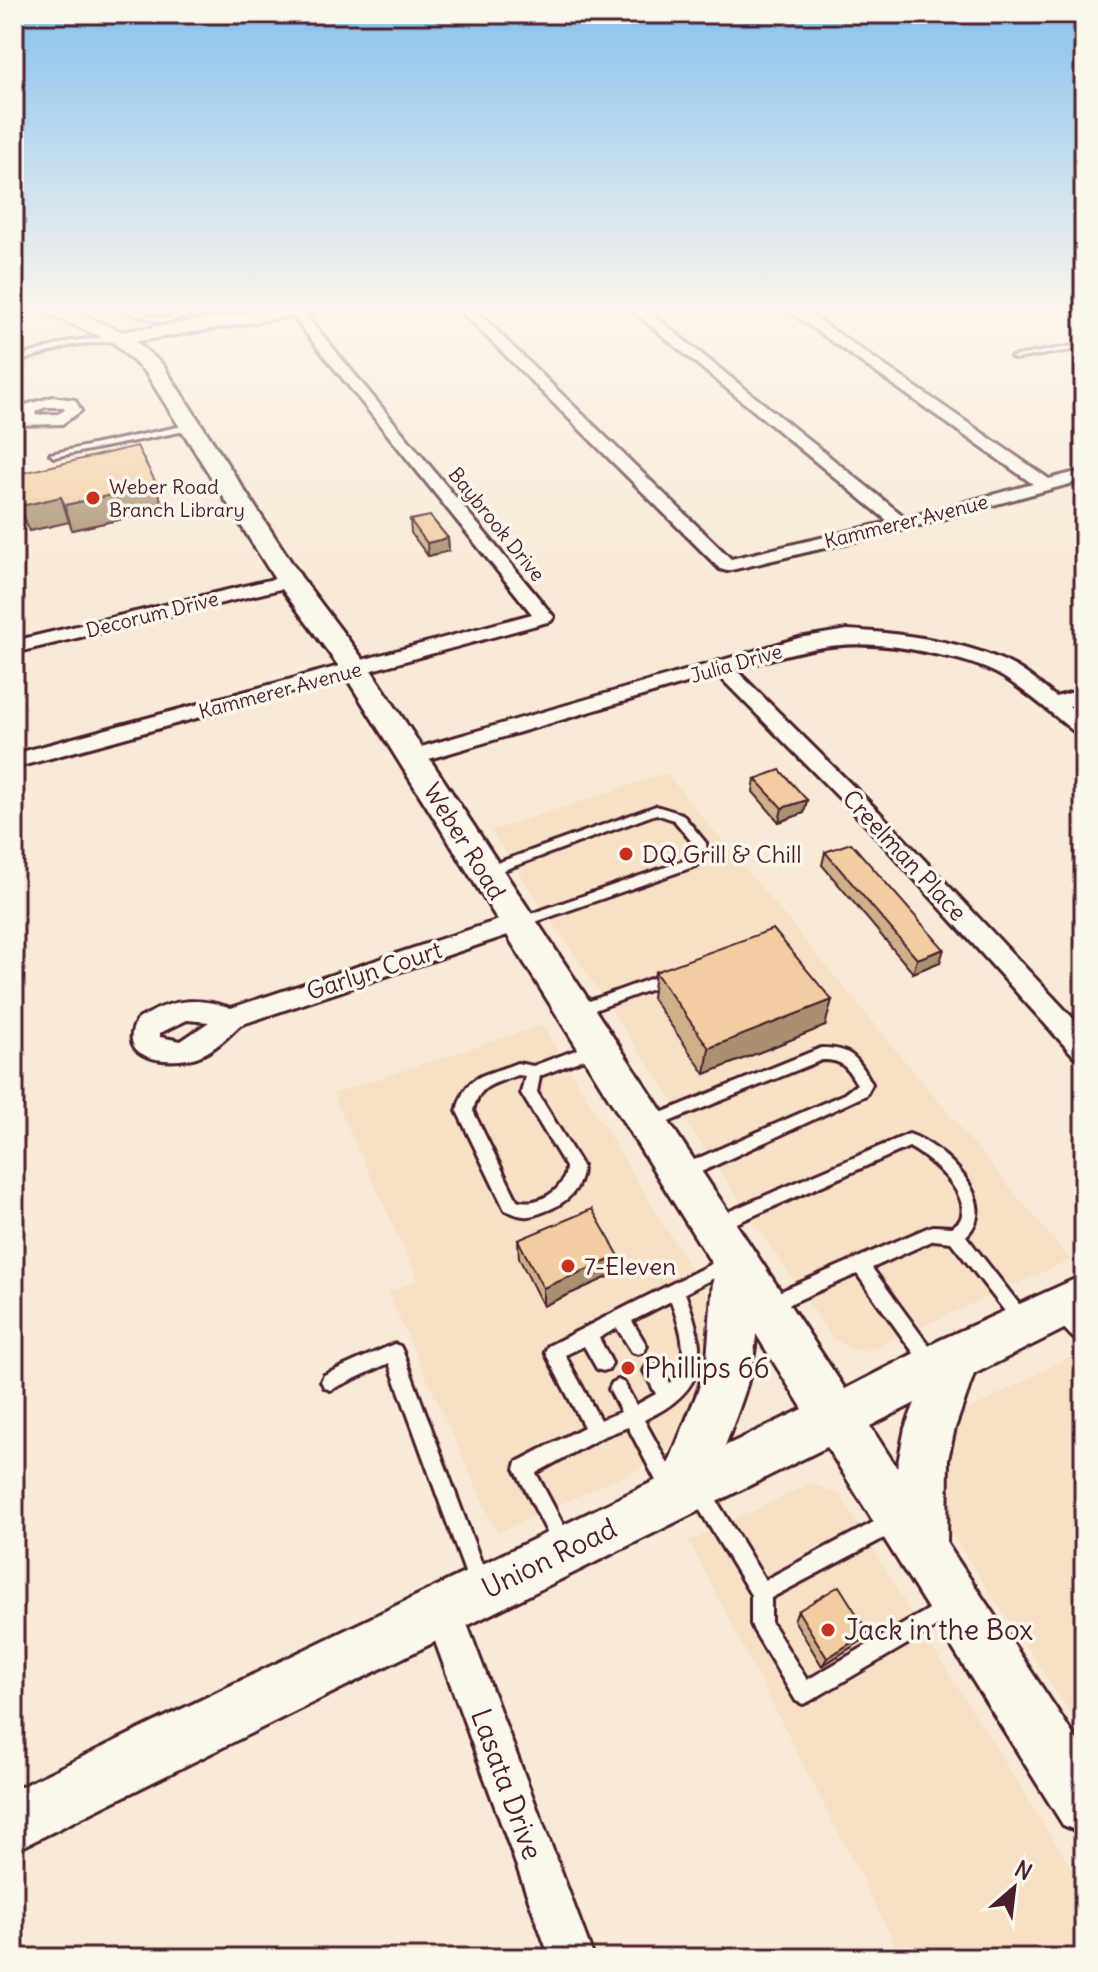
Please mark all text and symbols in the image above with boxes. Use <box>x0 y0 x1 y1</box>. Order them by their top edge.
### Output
street label: Baybrook Drive <box>443 462 551 586</box>
place label: Weber Road Branch Library <box>109 474 245 522</box>
marker: Weber Road Branch Library <box>84 489 102 507</box>
street label: Kammerer Avenue <box>822 489 990 553</box>
street label: Decorum Drive <box>83 585 221 643</box>
street label: Julia Drive <box>687 638 785 688</box>
street label: Kammerer Avenue <box>196 656 364 724</box>
street label: Weber Road <box>417 777 513 905</box>
street label: Creelman Place <box>837 783 973 927</box>
place label: DQ Grill & Chill <box>642 839 802 869</box>
marker: DQ Grill & Chill <box>617 845 635 863</box>
street label: Garlyn Court <box>303 934 445 1006</box>
place label: 7-Eleven <box>584 1251 676 1281</box>
marker: 7-Eleven <box>559 1257 577 1275</box>
place label: Phillips 66 <box>644 1350 770 1386</box>
marker: Phillips 66 <box>619 1359 637 1377</box>
street label: Union Road <box>476 1510 622 1606</box>
place label: Jack in the Box <box>844 1612 1033 1648</box>
marker: Jack in the Box <box>819 1621 837 1639</box>
street label: Lasata Drive <box>463 1704 551 1864</box>
north arrow <box>974 1848 1054 1928</box>
text: N <box>1010 1854 1037 1886</box>

